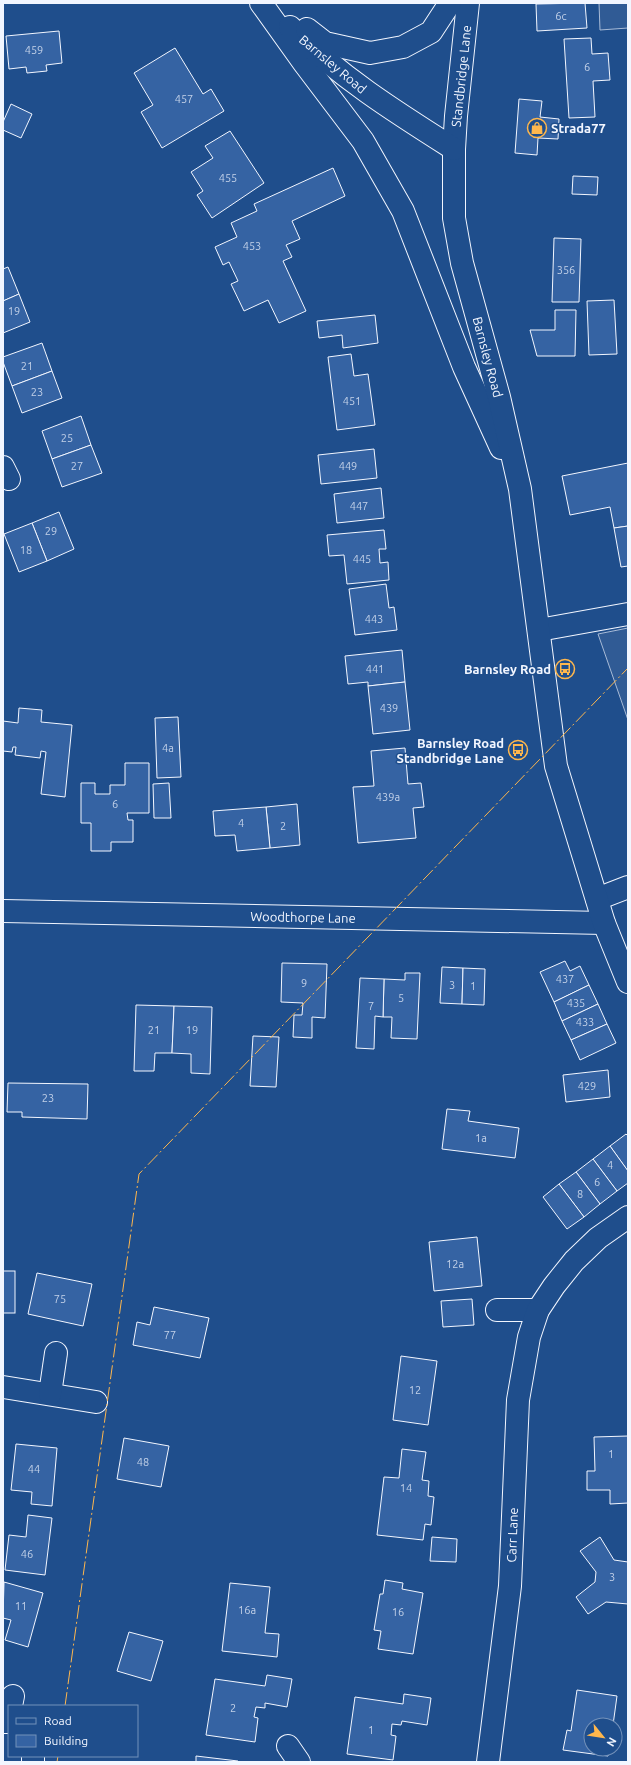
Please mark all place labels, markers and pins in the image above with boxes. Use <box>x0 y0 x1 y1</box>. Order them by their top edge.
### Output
shop icon: Strada77 <box>526 117 548 139</box>
place label: Strada77 <box>551 121 606 135</box>
bus stop icon: Barnsley Road <box>554 658 576 680</box>
place label: Barnsley Road <box>464 662 551 676</box>
place label: Barnsley Road Standbridge Lane <box>397 736 504 765</box>
bus stop icon: Barnsley Road Standbridge Lane <box>507 739 529 761</box>

